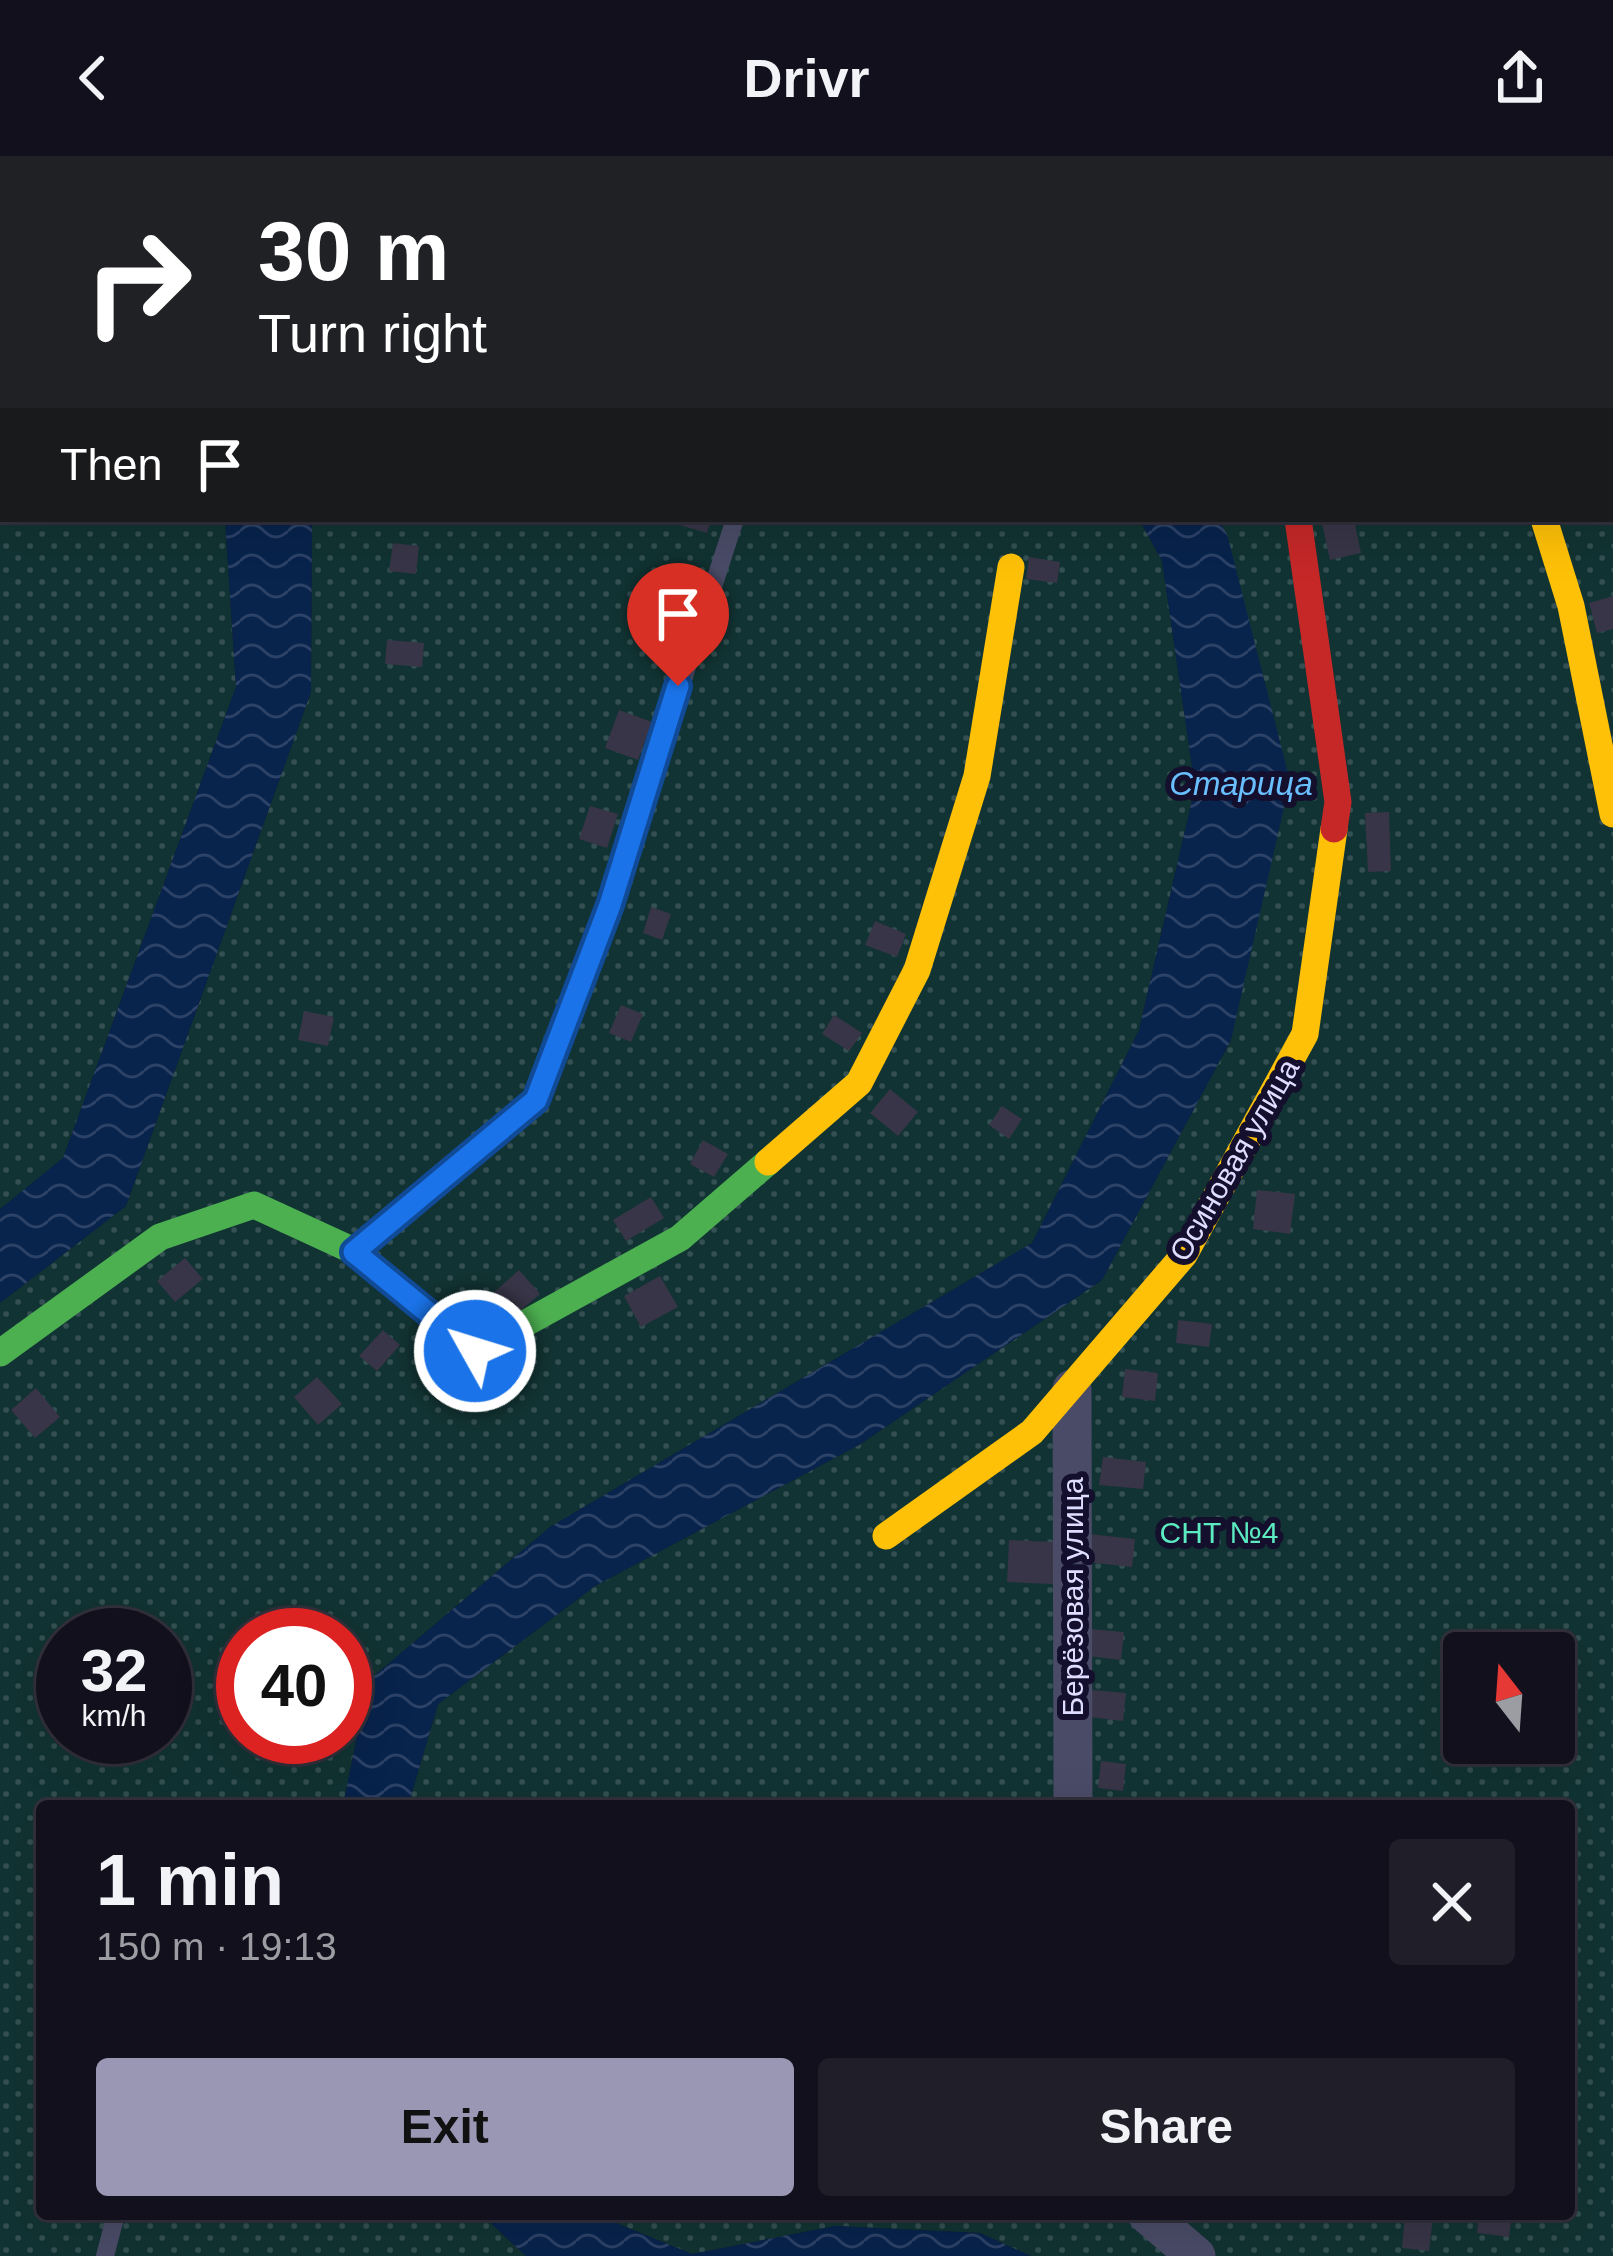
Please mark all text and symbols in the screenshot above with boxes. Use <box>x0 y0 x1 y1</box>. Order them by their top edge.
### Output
icon: back <box>60 45 126 111</box>
icon: share <box>1487 45 1553 111</box>
text: Drivr <box>743 48 870 108</box>
icon: right <box>60 204 216 360</box>
text: 30 m <box>258 204 449 298</box>
text: Turn right <box>258 303 487 363</box>
icon: arrive <box>187 432 253 498</box>
text: Then <box>60 439 163 490</box>
pin <box>627 563 729 686</box>
icon: arrive <box>645 581 711 647</box>
water label: Старица <box>1169 765 1313 802</box>
street label: Осиновая улица <box>1163 1053 1305 1267</box>
position arrow <box>412 1288 538 1414</box>
street label: Берёзовая улица <box>1056 1477 1089 1717</box>
park label: СНТ №4 <box>1160 1516 1278 1549</box>
speed limit sign: 40 <box>216 1608 372 1764</box>
north arrow <box>1443 1632 1575 1764</box>
map controls <box>1443 1632 1575 1764</box>
text: 32 <box>81 1637 147 1704</box>
text: km/h <box>81 1699 147 1732</box>
button: close <box>1389 1839 1515 1965</box>
text: 1 min <box>96 1840 284 1920</box>
text: 150 m · 19:13 <box>96 1925 337 1968</box>
button: Exit <box>96 2058 794 2196</box>
button: Share <box>818 2058 1515 2196</box>

